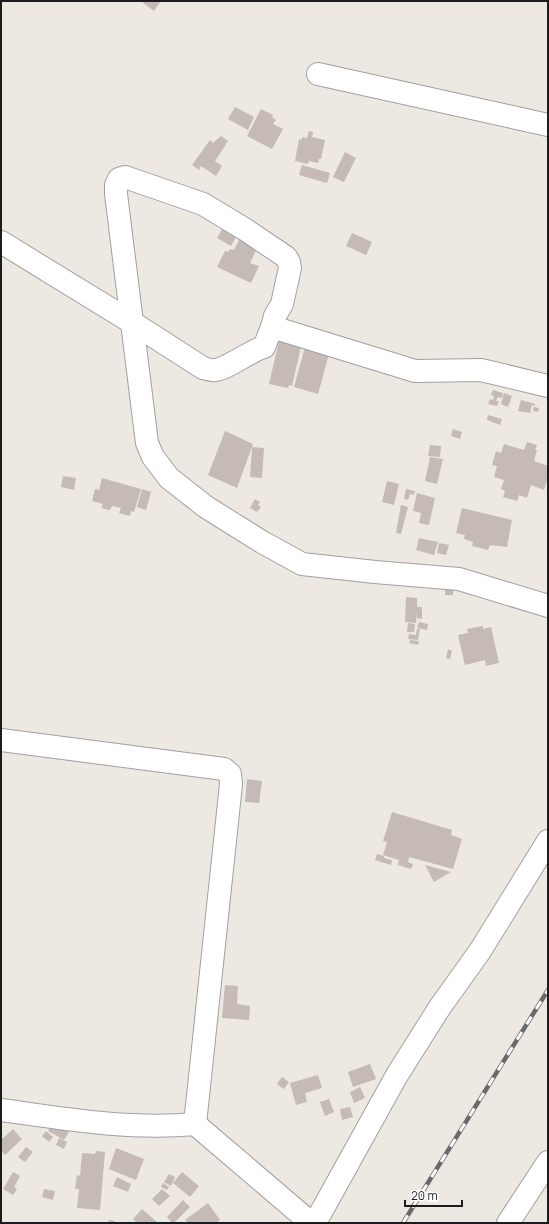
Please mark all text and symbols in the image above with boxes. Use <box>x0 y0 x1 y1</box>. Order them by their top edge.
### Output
scale bar <box>405 1182 462 1208</box>
text: 20 m <box>411 1187 438 1204</box>

